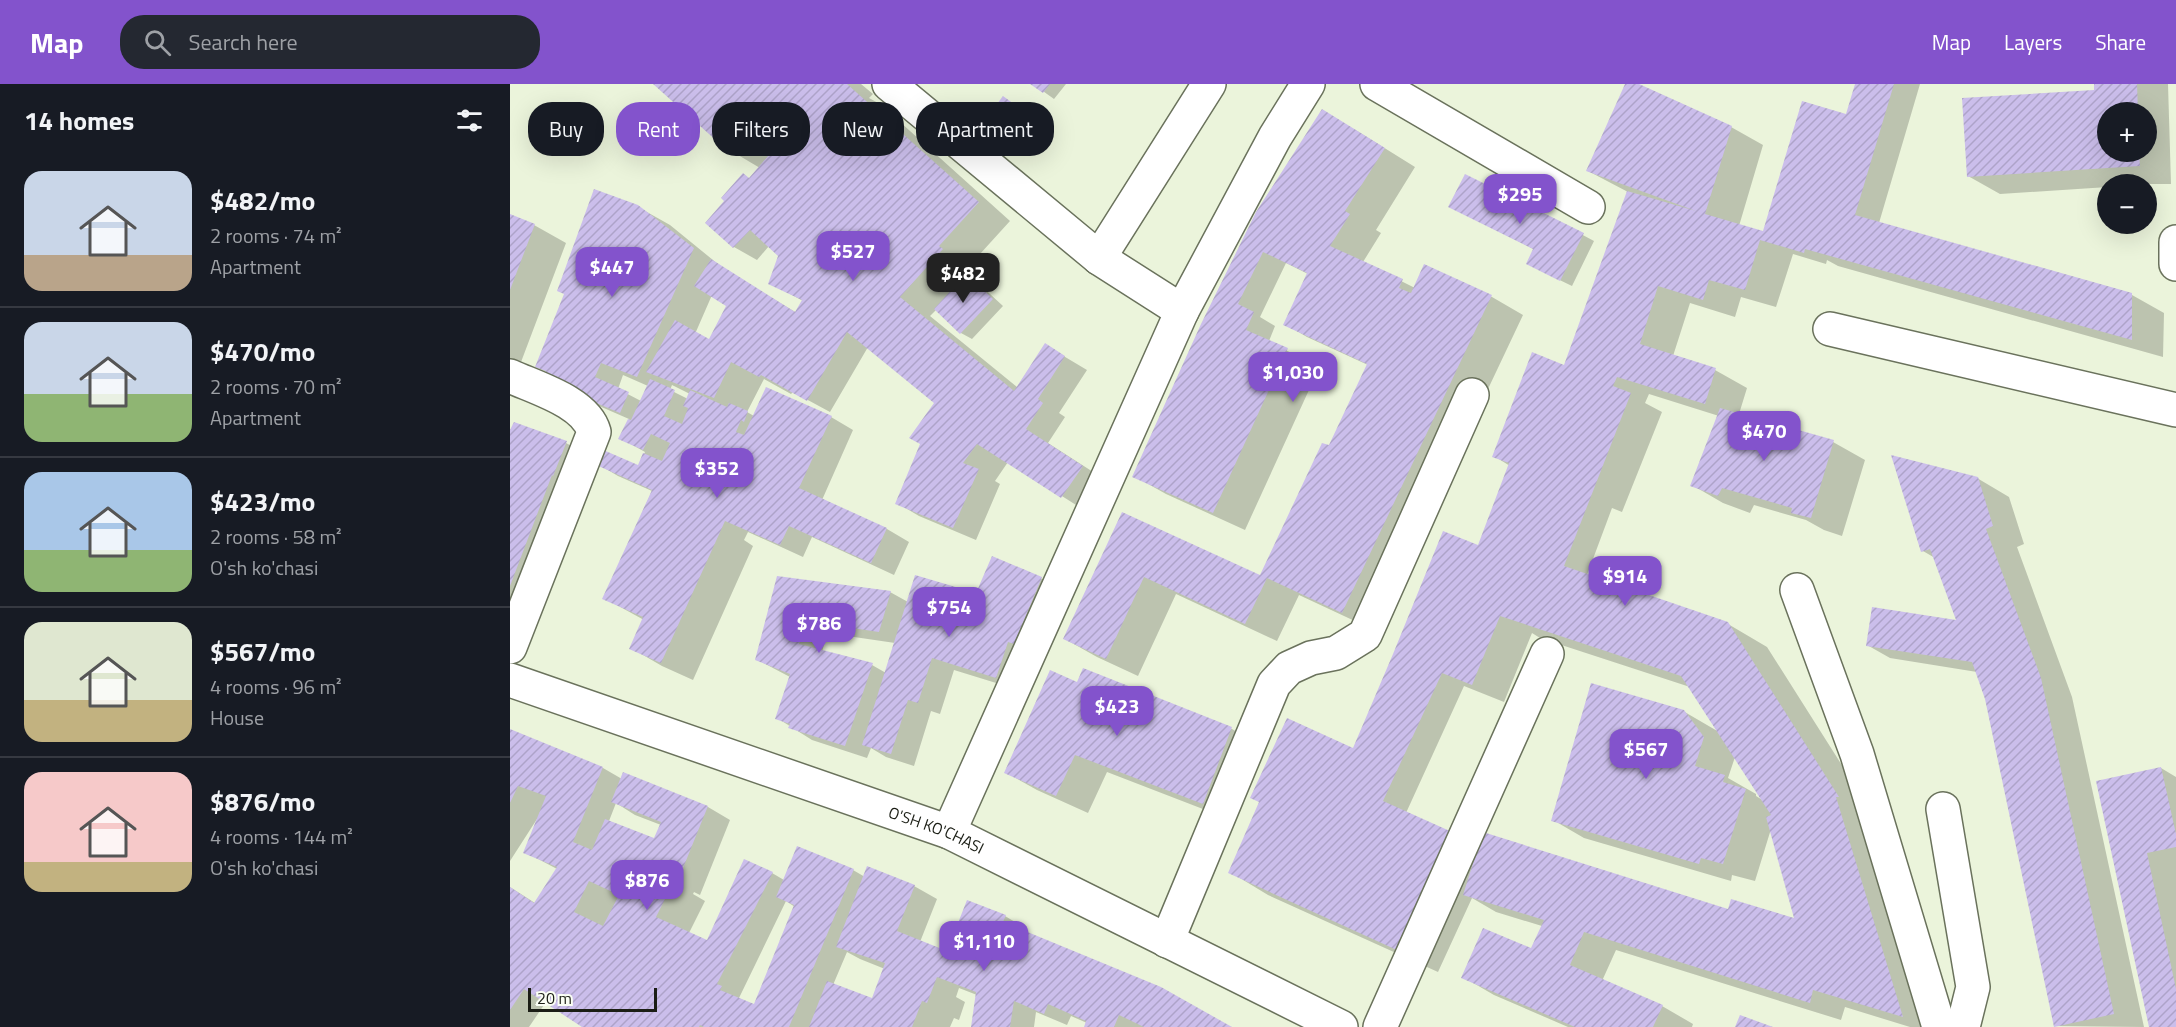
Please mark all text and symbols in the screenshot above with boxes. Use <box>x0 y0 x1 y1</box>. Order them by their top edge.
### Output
search box <box>120 15 540 69</box>
text: Map <box>30 21 84 64</box>
text: Search here <box>189 25 298 59</box>
icon: search <box>141 26 174 59</box>
text: Map <box>1932 26 1971 58</box>
text: Layers <box>2004 26 2062 58</box>
text: Share <box>2095 26 2146 58</box>
text: 14 homes <box>24 101 134 140</box>
chip: Buy <box>528 102 604 156</box>
chip: Rent <box>616 102 700 156</box>
chip: Filters <box>712 102 810 156</box>
chip: New <box>822 102 904 156</box>
chip: Apartment <box>916 102 1054 156</box>
map controls <box>2097 102 2157 234</box>
button: + <box>2097 102 2157 162</box>
icon: filters <box>453 104 486 137</box>
pin: $295 <box>1484 174 1556 225</box>
button: − <box>2097 174 2157 234</box>
text: $295 <box>1498 178 1542 209</box>
text: $482/mo <box>210 181 315 220</box>
icon: home <box>72 195 144 267</box>
text: 2 rooms · 74 m² <box>210 220 342 251</box>
pin: $527 <box>817 231 889 282</box>
text: $527 <box>831 235 875 266</box>
pin: $447 <box>576 247 648 298</box>
text: Apartment <box>210 251 301 282</box>
text: $447 <box>590 251 634 282</box>
pin: $482 <box>927 253 999 304</box>
text: $482 <box>941 257 985 288</box>
text: $470/mo <box>210 332 315 371</box>
icon: home <box>72 346 144 418</box>
pin: $1,030 <box>1244 352 1342 403</box>
text: $1,030 <box>1262 356 1324 387</box>
text: 2 rooms · 70 m² <box>210 371 342 402</box>
text: Apartment <box>210 402 301 433</box>
pin: $470 <box>1728 411 1800 462</box>
text: $470 <box>1742 415 1786 446</box>
pin: $352 <box>681 448 753 499</box>
text: $352 <box>695 452 739 483</box>
text: $423/mo <box>210 482 315 521</box>
icon: home <box>72 496 144 568</box>
text: 2 rooms · 58 m² <box>210 521 342 552</box>
text: O'sh ko'chasi <box>210 552 318 583</box>
pin: $914 <box>1589 556 1661 607</box>
text: $914 <box>1603 560 1647 591</box>
pin: $754 <box>913 587 985 638</box>
text: $754 <box>927 591 971 622</box>
pin: $786 <box>783 603 855 654</box>
text: $786 <box>797 607 841 638</box>
text: $567/mo <box>210 632 315 671</box>
icon: home <box>72 646 144 718</box>
text: 4 rooms · 96 m² <box>210 671 342 702</box>
pin: $423 <box>1081 686 1153 737</box>
text: $423 <box>1095 690 1139 721</box>
text: House <box>210 702 264 733</box>
pin: $567 <box>1610 729 1682 780</box>
text: $567 <box>1624 733 1668 764</box>
text: $876/mo <box>210 782 315 821</box>
icon: home <box>72 796 144 868</box>
street label: O'SH KO'CHASI <box>885 800 988 860</box>
text: 4 rooms · 144 m² <box>210 821 353 852</box>
text: O'sh ko'chasi <box>210 852 318 883</box>
pin: $876 <box>611 860 683 911</box>
text: $876 <box>625 864 669 895</box>
pin: $1,110 <box>935 921 1033 972</box>
text: $1,110 <box>953 925 1015 956</box>
scale bar <box>528 985 657 1012</box>
text: 20 m <box>537 986 572 1010</box>

